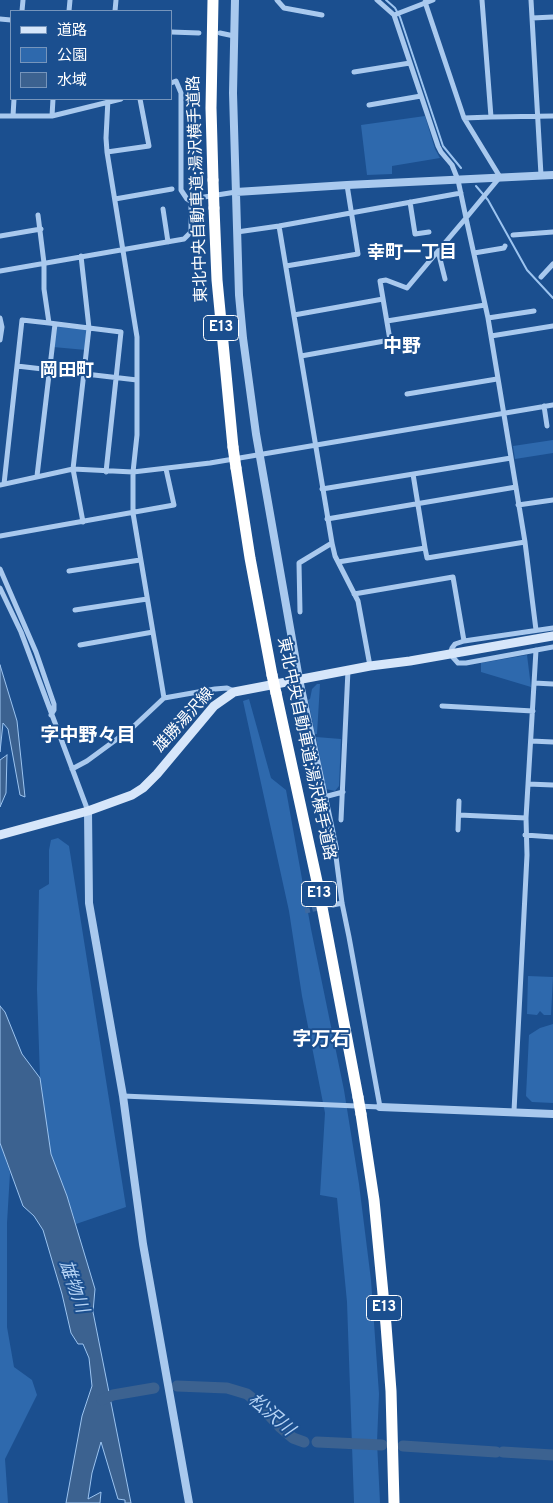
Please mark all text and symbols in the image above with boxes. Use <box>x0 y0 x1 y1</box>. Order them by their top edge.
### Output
legend <box>10 10 172 100</box>
text: 道路 <box>57 22 87 41</box>
text: 公園 <box>57 47 87 66</box>
text: 水域 <box>57 72 87 91</box>
street label: 東北中央自動車道;湯沢横手道路 <box>185 75 213 303</box>
district label: 幸町一丁目 <box>367 243 457 265</box>
road number: E13 <box>204 316 238 340</box>
district label: 中野 <box>383 337 421 359</box>
district label: 岡田町 <box>40 361 94 383</box>
street label: 東北中央自動車道;湯沢横手道路 <box>272 636 338 862</box>
street label: 雄勝湯沢線 <box>151 685 219 757</box>
district label: 字中野々目 <box>41 726 135 748</box>
road number: E13 <box>302 882 336 906</box>
district label: 字万石 <box>293 1030 349 1052</box>
water label: 雄物川 <box>53 1258 91 1316</box>
road number: E13 <box>366 1296 402 1320</box>
water label: 松沢川 <box>243 1390 297 1442</box>

